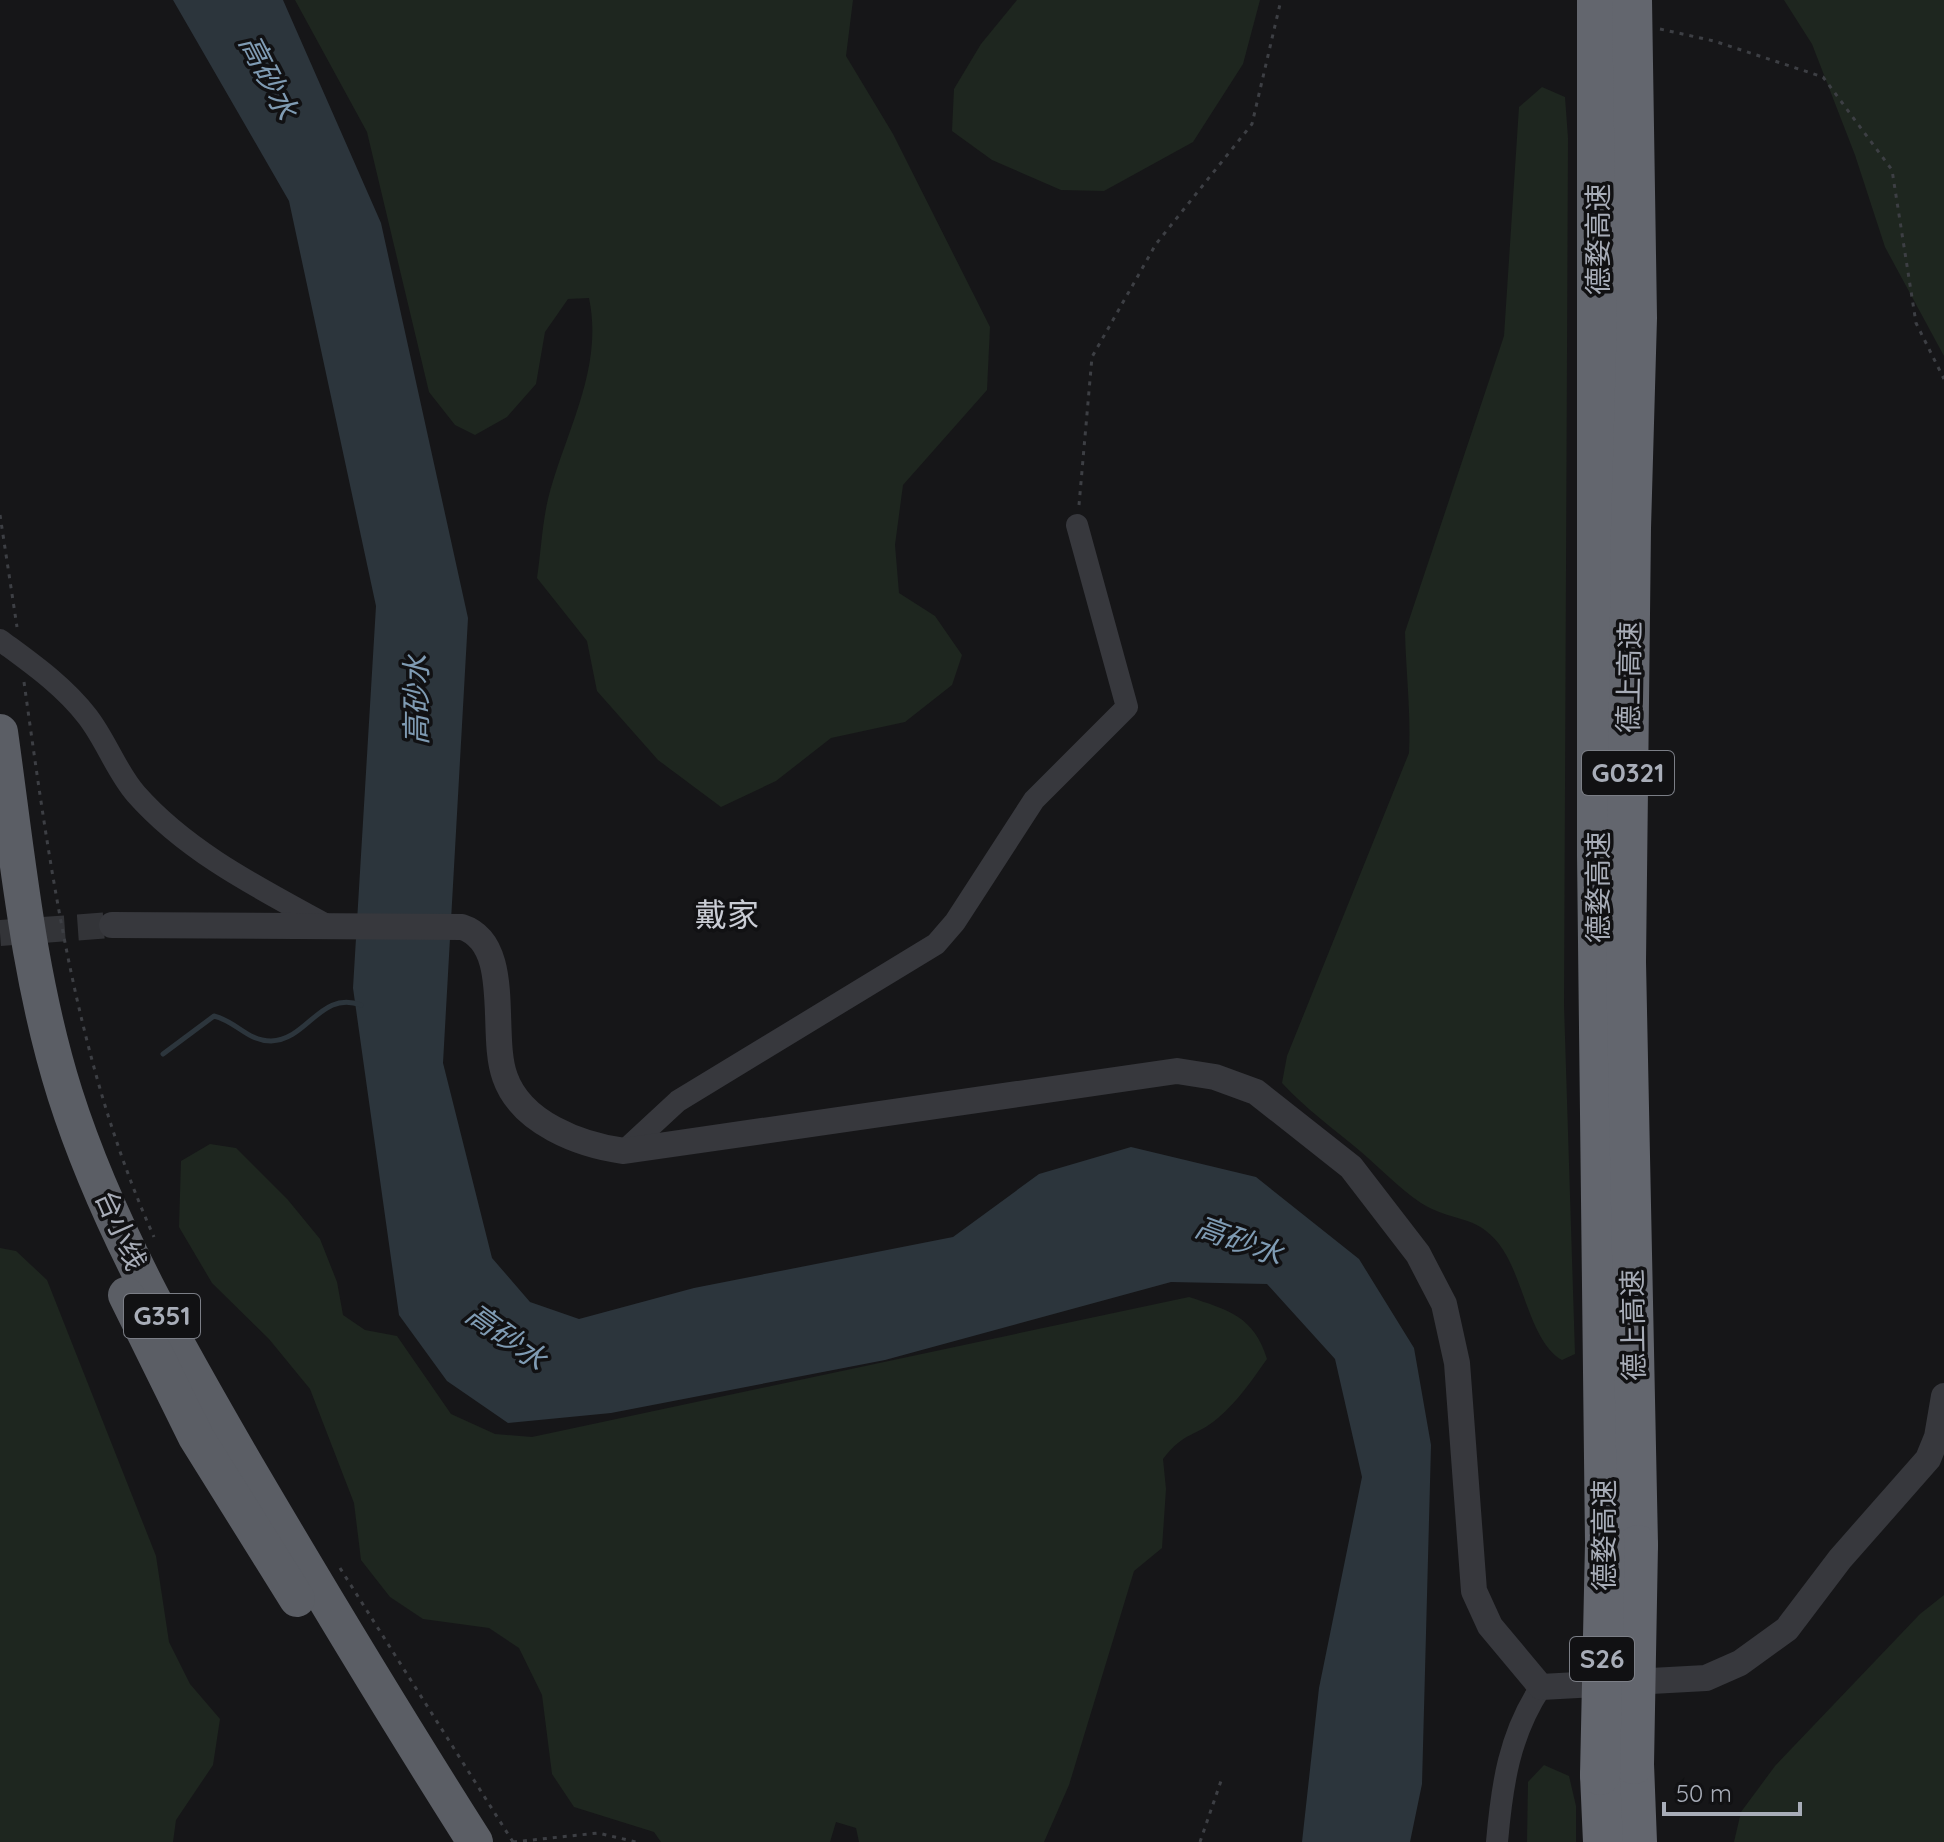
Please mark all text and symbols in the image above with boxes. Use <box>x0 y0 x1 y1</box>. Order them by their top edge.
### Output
water label: 高砂水 <box>232 28 307 127</box>
street label: 德婺高速 <box>1580 183 1615 295</box>
street label: 德上高速 <box>1610 621 1647 733</box>
water label: 高砂水 <box>397 653 435 745</box>
road number: G0321 <box>1582 751 1674 795</box>
street label: 德婺高速 <box>1580 831 1615 943</box>
district label: 戴家 <box>695 894 759 934</box>
street label: 台小线 <box>88 1184 155 1275</box>
water label: 高砂水 <box>1191 1207 1290 1274</box>
street label: 德上高速 <box>1614 1269 1651 1381</box>
road number: G351 <box>124 1294 200 1338</box>
water label: 高砂水 <box>459 1294 556 1379</box>
street label: 德婺高速 <box>1586 1479 1621 1591</box>
road number: S26 <box>1570 1637 1634 1681</box>
scale bar <box>1664 1766 1800 1816</box>
text: 50 m <box>1676 1778 1732 1808</box>

